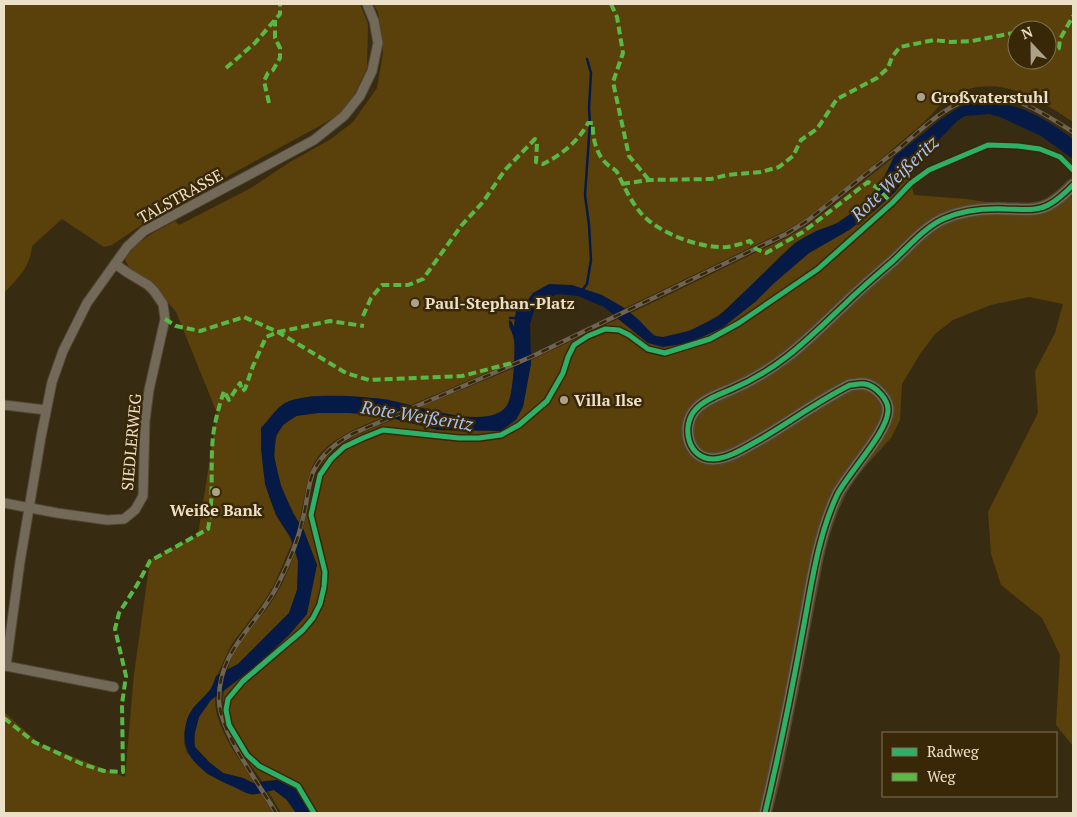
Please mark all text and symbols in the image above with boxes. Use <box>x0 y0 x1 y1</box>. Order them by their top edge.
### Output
north arrow <box>1007 20 1057 70</box>
text: N <box>1018 22 1036 43</box>
place label: Großvaterstuhl <box>931 86 1049 108</box>
marker: Großvaterstuhl <box>915 91 927 103</box>
water label: Rote Weißeritz <box>844 129 944 227</box>
street label: TALSTRASSE <box>133 163 227 229</box>
place label: Paul-Stephan-Platz <box>425 292 575 314</box>
marker: Paul-Stephan-Platz <box>409 297 421 309</box>
place label: Villa Ilse <box>574 389 642 411</box>
street label: SIEDLERWEG <box>116 392 146 492</box>
water label: Rote Weißeritz <box>358 394 476 436</box>
marker: Villa Ilse <box>558 394 570 406</box>
marker: Weiße Bank <box>210 486 222 498</box>
place label: Weiße Bank <box>170 499 263 521</box>
legend <box>882 732 1057 797</box>
text: Radweg <box>927 741 980 761</box>
text: Weg <box>927 766 957 786</box>

